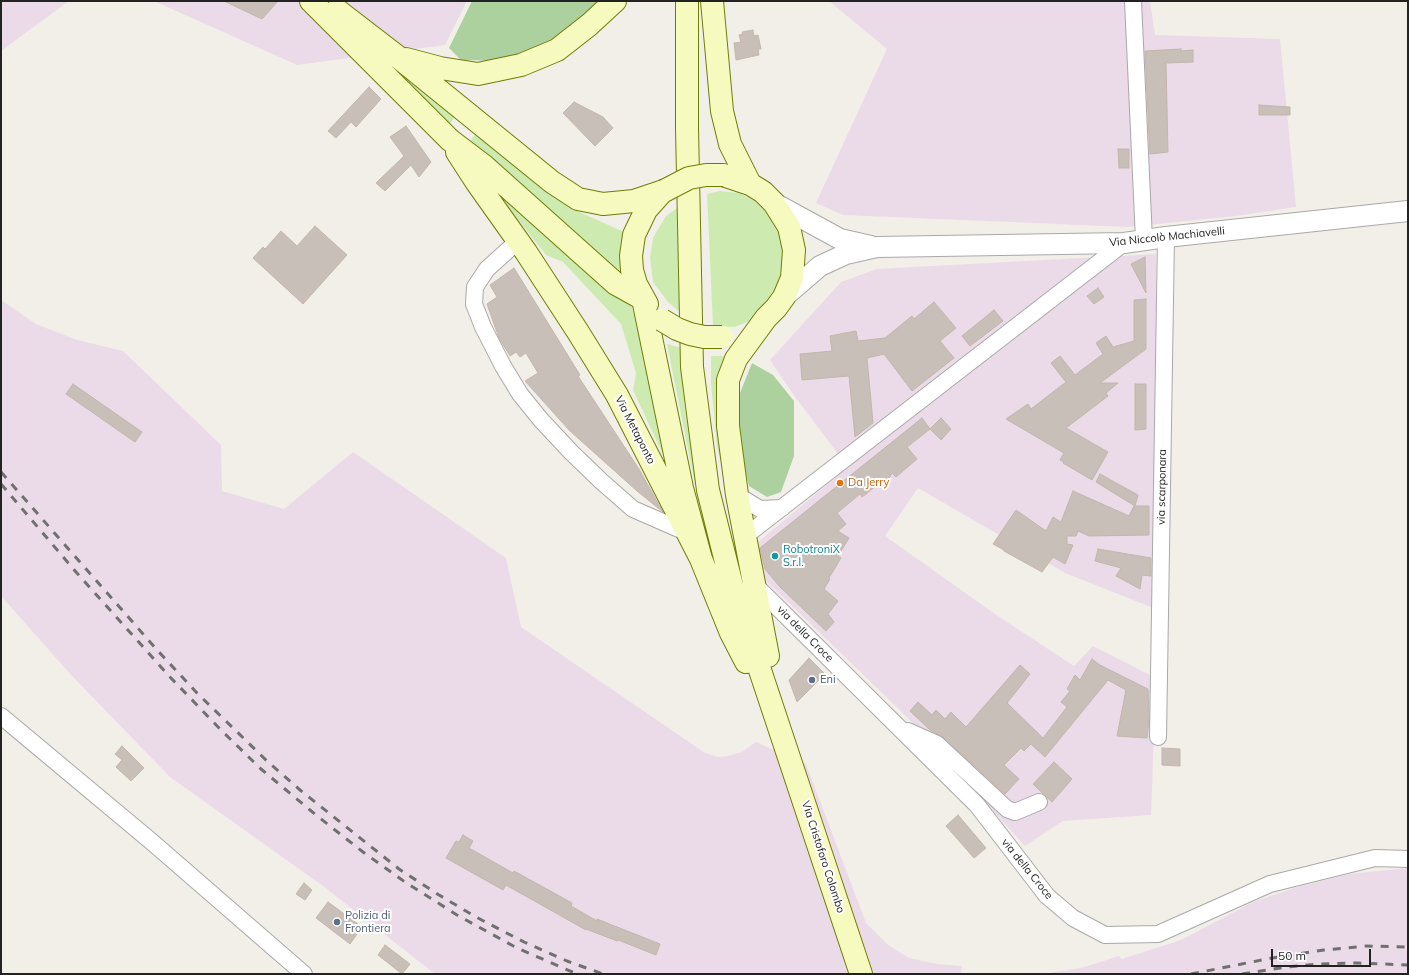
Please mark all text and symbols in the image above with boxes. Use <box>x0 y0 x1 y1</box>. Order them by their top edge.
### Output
street label: Via Niccolò Machiavelli <box>1109 224 1225 250</box>
street label: Via Metaponto <box>612 394 658 466</box>
street label: via scarponara <box>1155 449 1169 525</box>
place label: Da Jerry <box>848 476 889 490</box>
marker: Da Jerry <box>835 478 845 488</box>
place label: RobotroniX S.r.l. <box>783 543 840 569</box>
marker: RobotroniX S.r.l. <box>770 551 780 561</box>
street label: via della Croce <box>774 603 836 665</box>
place label: Eni <box>820 673 836 687</box>
marker: Eni <box>807 675 817 685</box>
street label: Via Cristoforo Colombo <box>799 799 847 915</box>
street label: via della Croce <box>999 836 1055 902</box>
place label: Polizia di Frontiera <box>345 909 391 935</box>
marker: Polizia di Frontiera <box>332 917 342 927</box>
scale bar <box>1273 941 1373 967</box>
text: 50 m <box>1278 948 1306 963</box>

